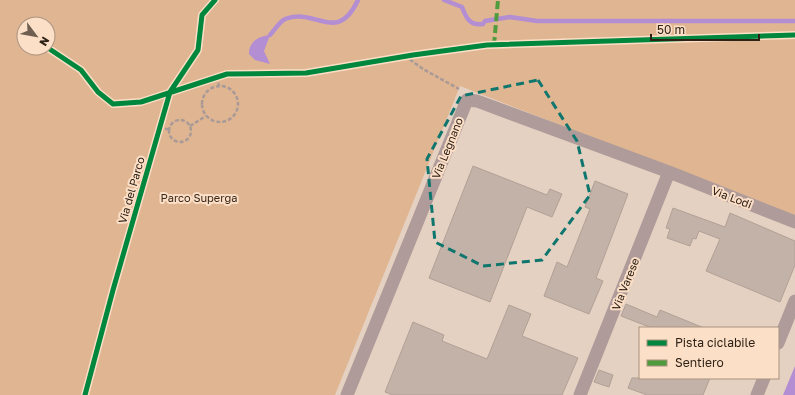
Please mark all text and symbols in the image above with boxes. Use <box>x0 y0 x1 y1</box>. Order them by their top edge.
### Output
north arrow <box>16 16 56 56</box>
scale bar <box>651 16 759 42</box>
text: 50 m <box>657 22 685 37</box>
text: N <box>37 35 53 49</box>
street label: Via Legnano <box>429 115 465 181</box>
street label: Via del Parco <box>115 155 147 225</box>
street label: Via Lodi <box>710 183 754 211</box>
park label: Parco Superga <box>161 191 237 204</box>
street label: Via Varese <box>609 256 641 312</box>
legend <box>639 327 779 379</box>
text: Pista ciclabile <box>675 335 755 350</box>
text: Sentiero <box>675 355 724 370</box>

